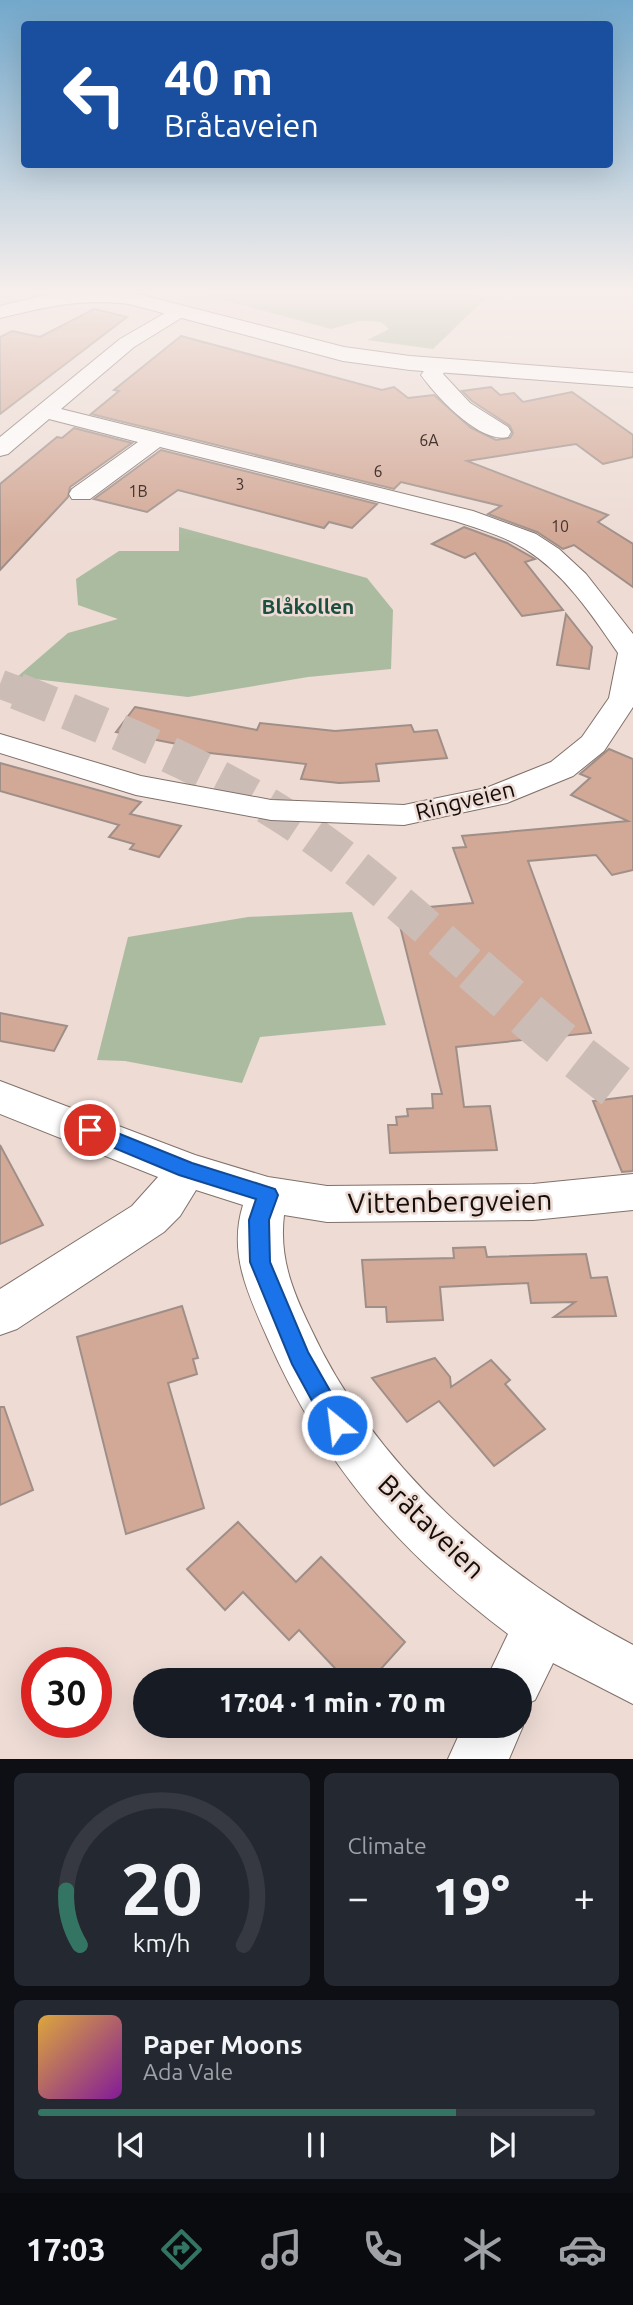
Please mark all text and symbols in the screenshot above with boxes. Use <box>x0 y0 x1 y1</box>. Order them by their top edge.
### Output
icon: left <box>49 49 140 140</box>
text: 40 m <box>164 49 273 104</box>
text: Bråtaveien <box>164 107 319 143</box>
house number: 6A <box>419 431 439 449</box>
house number: 6 <box>373 462 383 480</box>
house number: 3 <box>235 475 245 493</box>
house number: 1B <box>128 482 148 500</box>
house number: 10 <box>551 517 569 535</box>
district label: Blåkollen <box>262 594 354 618</box>
street label: Ringveien <box>413 776 517 824</box>
pin <box>60 1100 120 1160</box>
icon: arrive <box>71 1111 109 1149</box>
street label: Vittenbergveien <box>347 1184 553 1218</box>
position arrow <box>300 1388 374 1462</box>
street label: Bråtaveien <box>373 1468 491 1584</box>
speed limit sign: 30 <box>21 1647 112 1738</box>
text: 17:04 · 1 min · 70 m <box>219 1688 446 1717</box>
text: Climate <box>348 1833 427 1858</box>
text: 20 <box>121 1848 203 1930</box>
text: 19° <box>432 1867 510 1925</box>
text: − <box>348 1876 369 1918</box>
text: + <box>574 1876 595 1918</box>
text: km/h <box>133 1929 191 1957</box>
text: Paper Moons <box>143 2030 302 2059</box>
text: Ada Vale <box>143 2059 233 2084</box>
icon: previous <box>112 2126 150 2164</box>
icon: pause <box>297 2126 335 2164</box>
icon: next <box>483 2126 521 2164</box>
icon: directions <box>157 2225 206 2274</box>
icon: music <box>257 2225 306 2274</box>
icon: phone <box>358 2225 407 2274</box>
icon: climate <box>458 2225 507 2274</box>
icon: car <box>558 2225 607 2274</box>
text: 17:03 <box>26 2231 106 2267</box>

